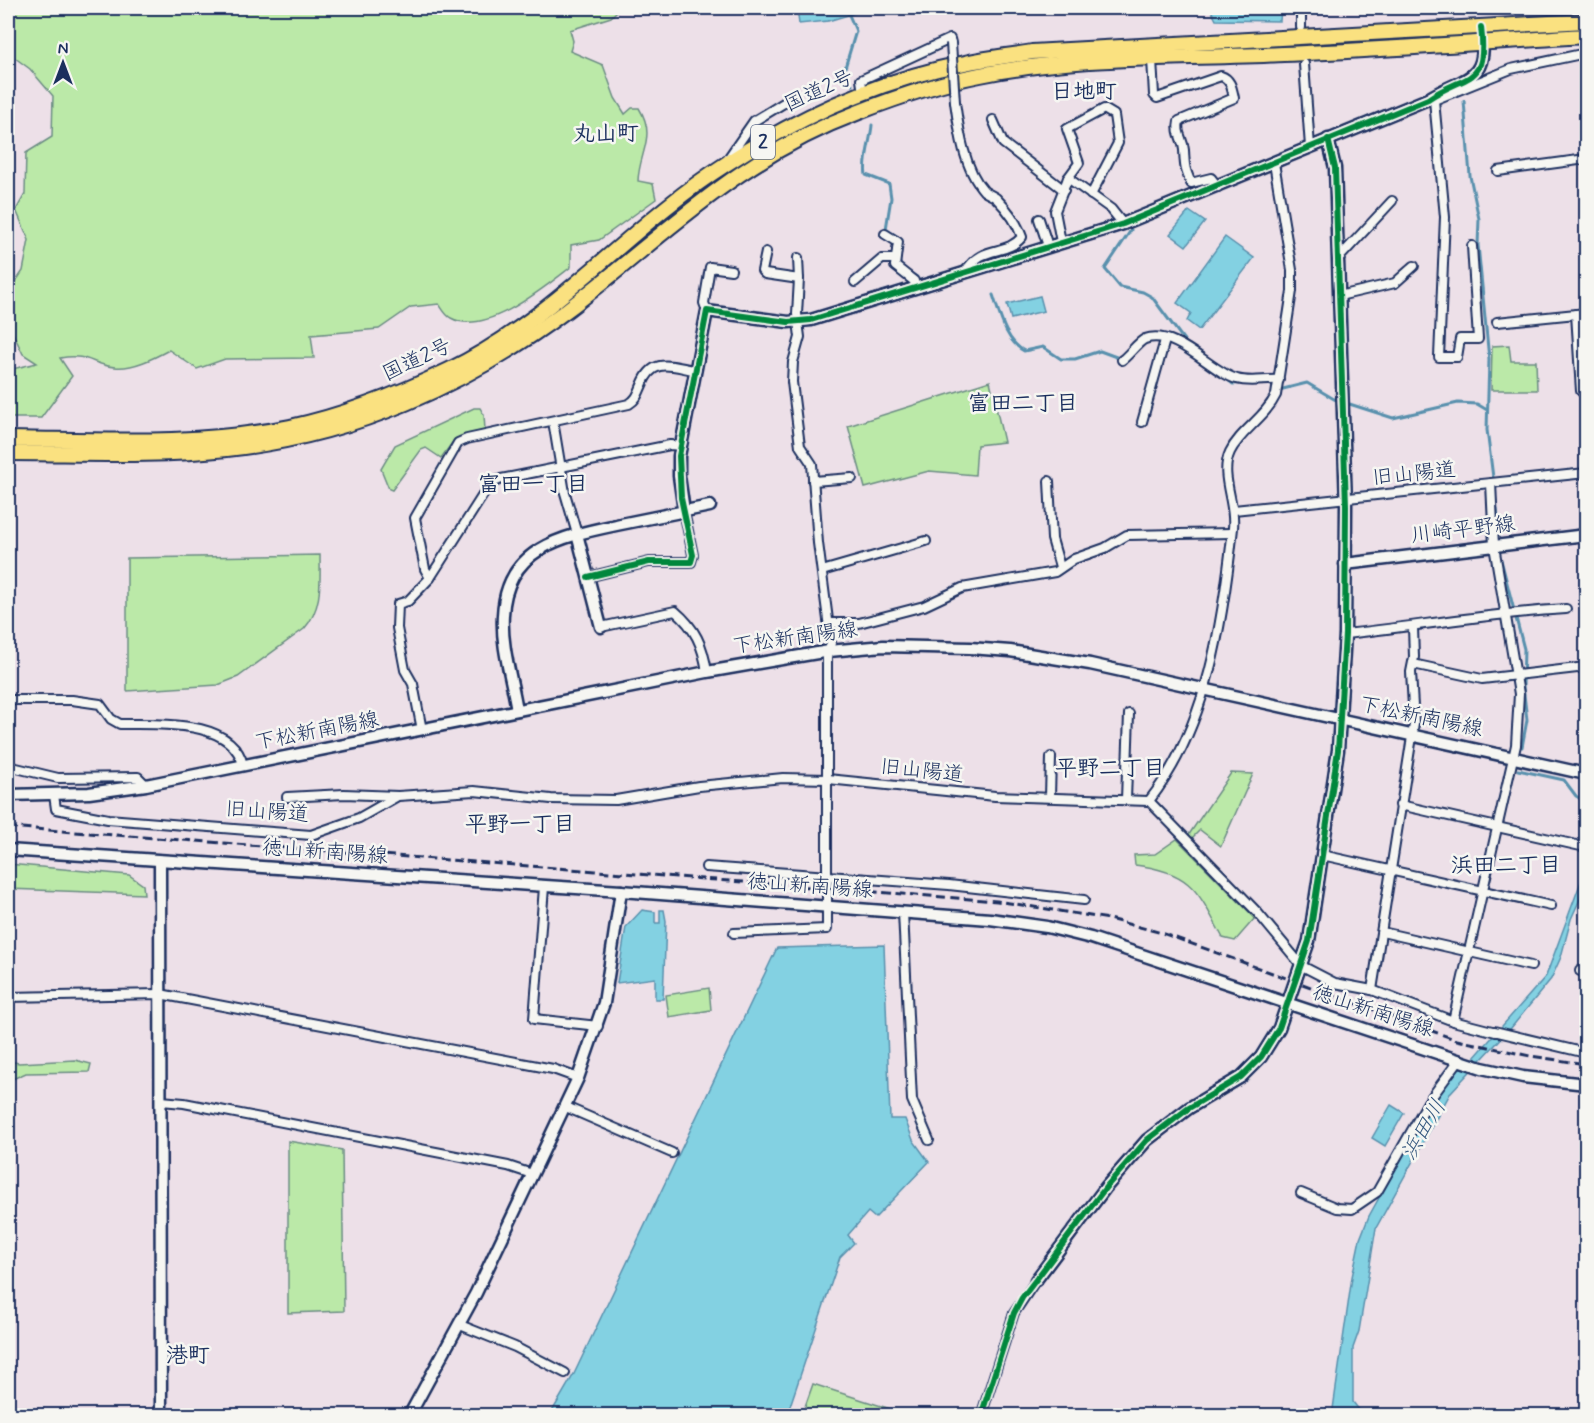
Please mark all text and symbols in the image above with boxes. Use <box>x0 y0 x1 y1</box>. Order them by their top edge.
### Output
north arrow <box>33 33 93 93</box>
text: N <box>58 39 68 60</box>
street label: 国道2号 <box>780 63 858 119</box>
district label: 日地町 <box>1051 78 1117 106</box>
district label: 丸山町 <box>573 120 639 148</box>
road number: 2 <box>751 125 775 159</box>
street label: 国道2号 <box>378 332 456 388</box>
district label: 富田二丁目 <box>968 390 1078 418</box>
street label: 旧山陽道 <box>1371 456 1457 492</box>
district label: 富田一丁目 <box>478 471 588 499</box>
street label: 川崎平野線 <box>1409 510 1517 550</box>
street label: 下松新南陽線 <box>731 615 859 661</box>
street label: 下松新南陽線 <box>1356 690 1486 744</box>
street label: 下松新南陽線 <box>252 705 382 757</box>
street label: 旧山陽道 <box>879 753 965 789</box>
district label: 平野二丁目 <box>1055 755 1165 783</box>
street label: 旧山陽道 <box>224 795 310 829</box>
district label: 平野一丁目 <box>465 811 575 839</box>
street label: 徳山新南陽線 <box>261 834 389 870</box>
district label: 浜田二丁目 <box>1451 852 1561 880</box>
street label: 徳山新南陽線 <box>746 868 874 904</box>
street label: 徳山新南陽線 <box>1309 978 1437 1044</box>
water label: 浜田川 <box>1395 1094 1453 1166</box>
district label: 港町 <box>166 1342 210 1370</box>

